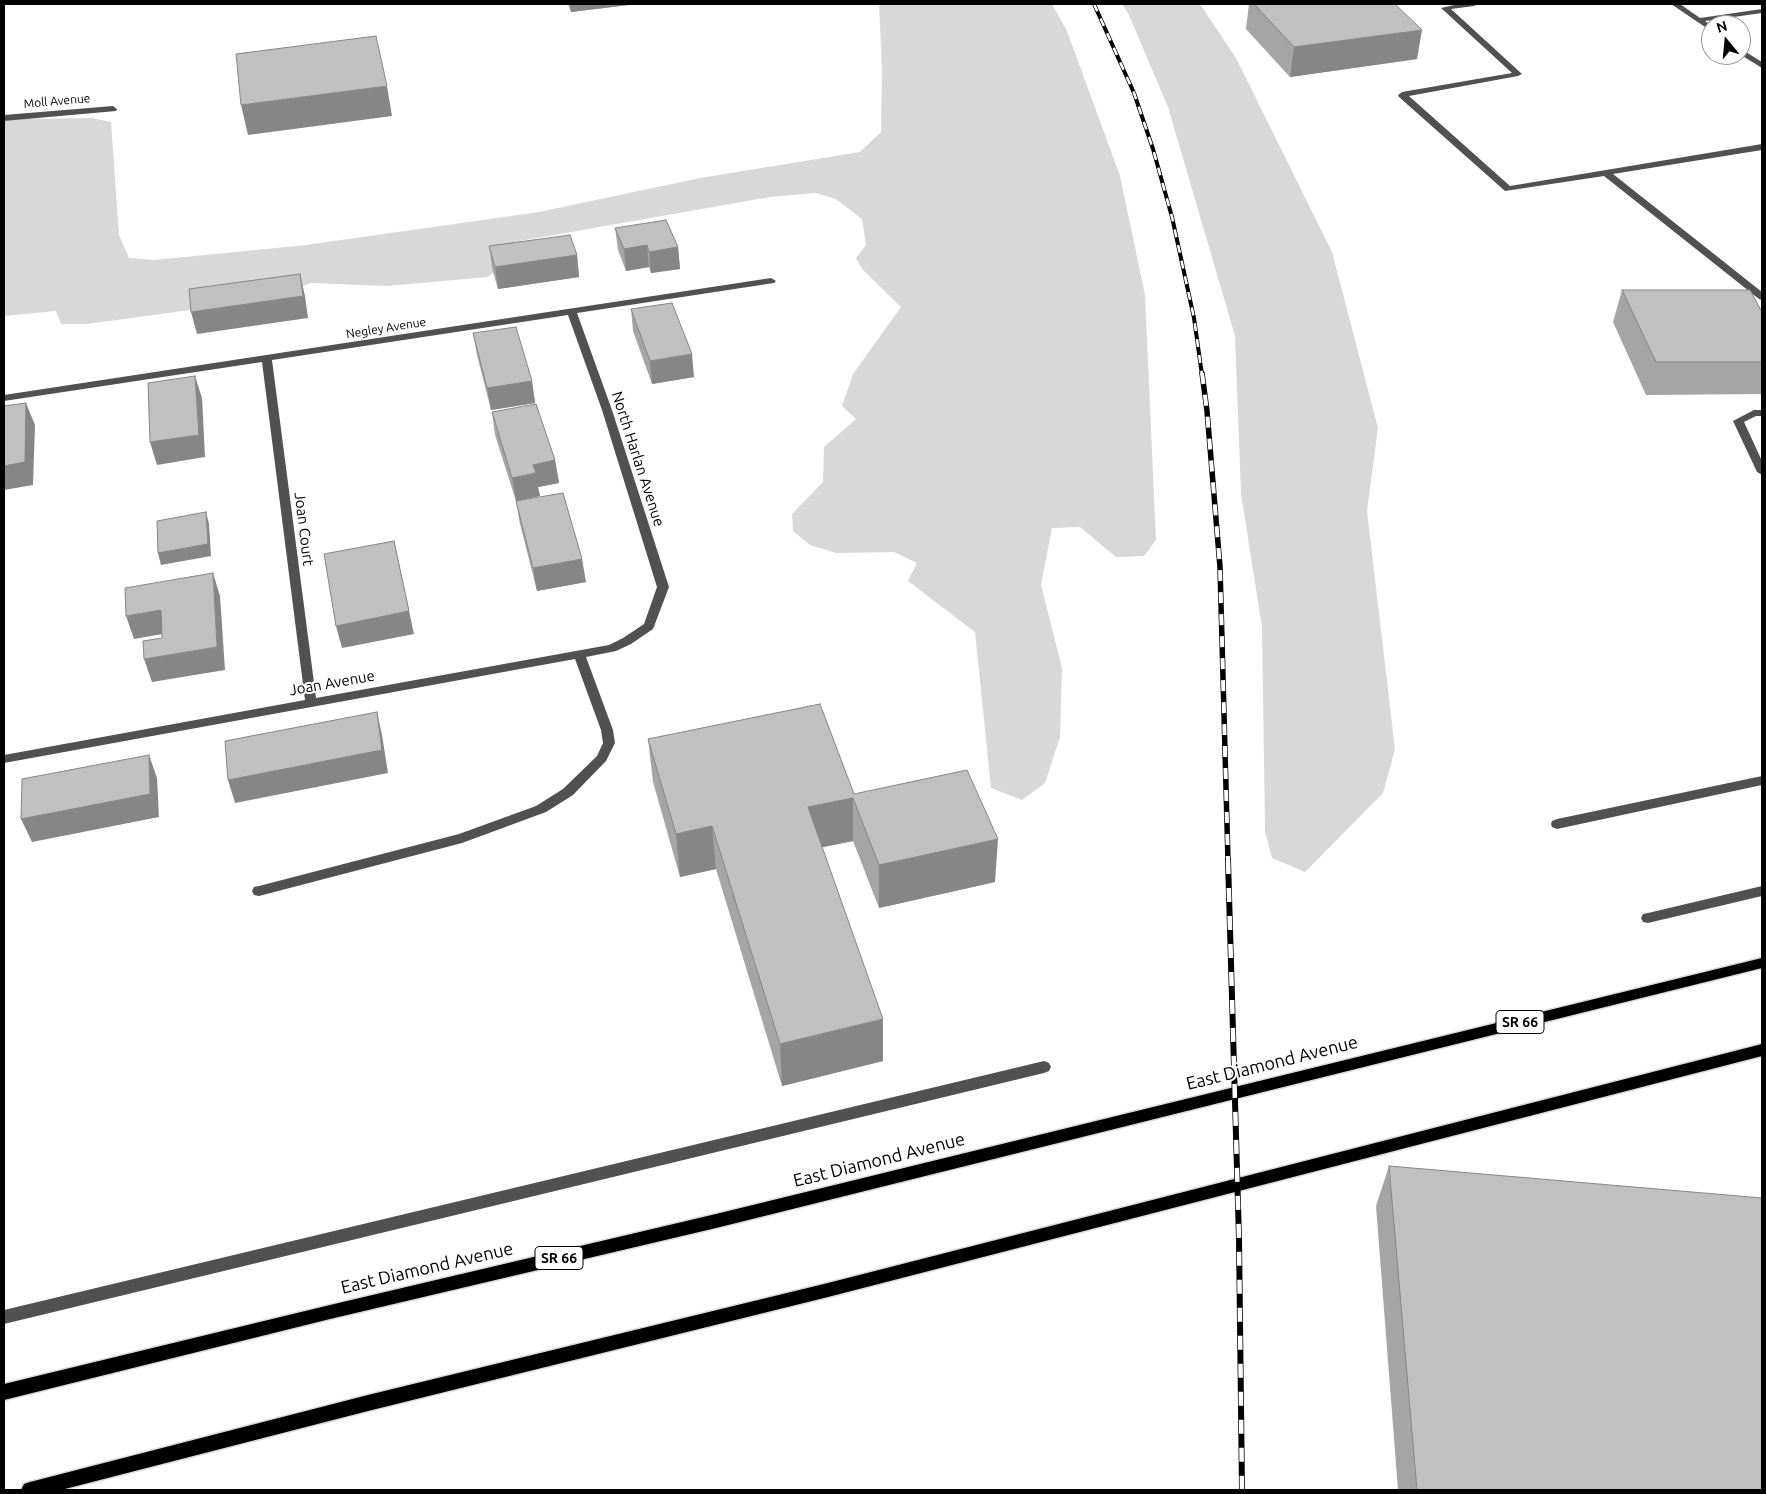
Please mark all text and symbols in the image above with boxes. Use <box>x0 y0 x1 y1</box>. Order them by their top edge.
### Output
north arrow <box>1701 15 1751 65</box>
text: N <box>1715 17 1729 36</box>
street label: Moll Avenue <box>23 91 91 111</box>
street label: Negley Avenue <box>345 315 427 341</box>
street label: North Harlan Avenue <box>608 389 668 529</box>
street label: Joan Court <box>291 491 317 567</box>
street label: Joan Avenue <box>288 667 376 699</box>
road number: SR 66 <box>1496 1010 1544 1034</box>
street label: East Diamond Avenue <box>1184 1031 1360 1095</box>
street label: East Diamond Avenue <box>791 1128 967 1192</box>
street label: East Diamond Avenue <box>339 1238 515 1298</box>
road number: SR 66 <box>535 1246 583 1270</box>

